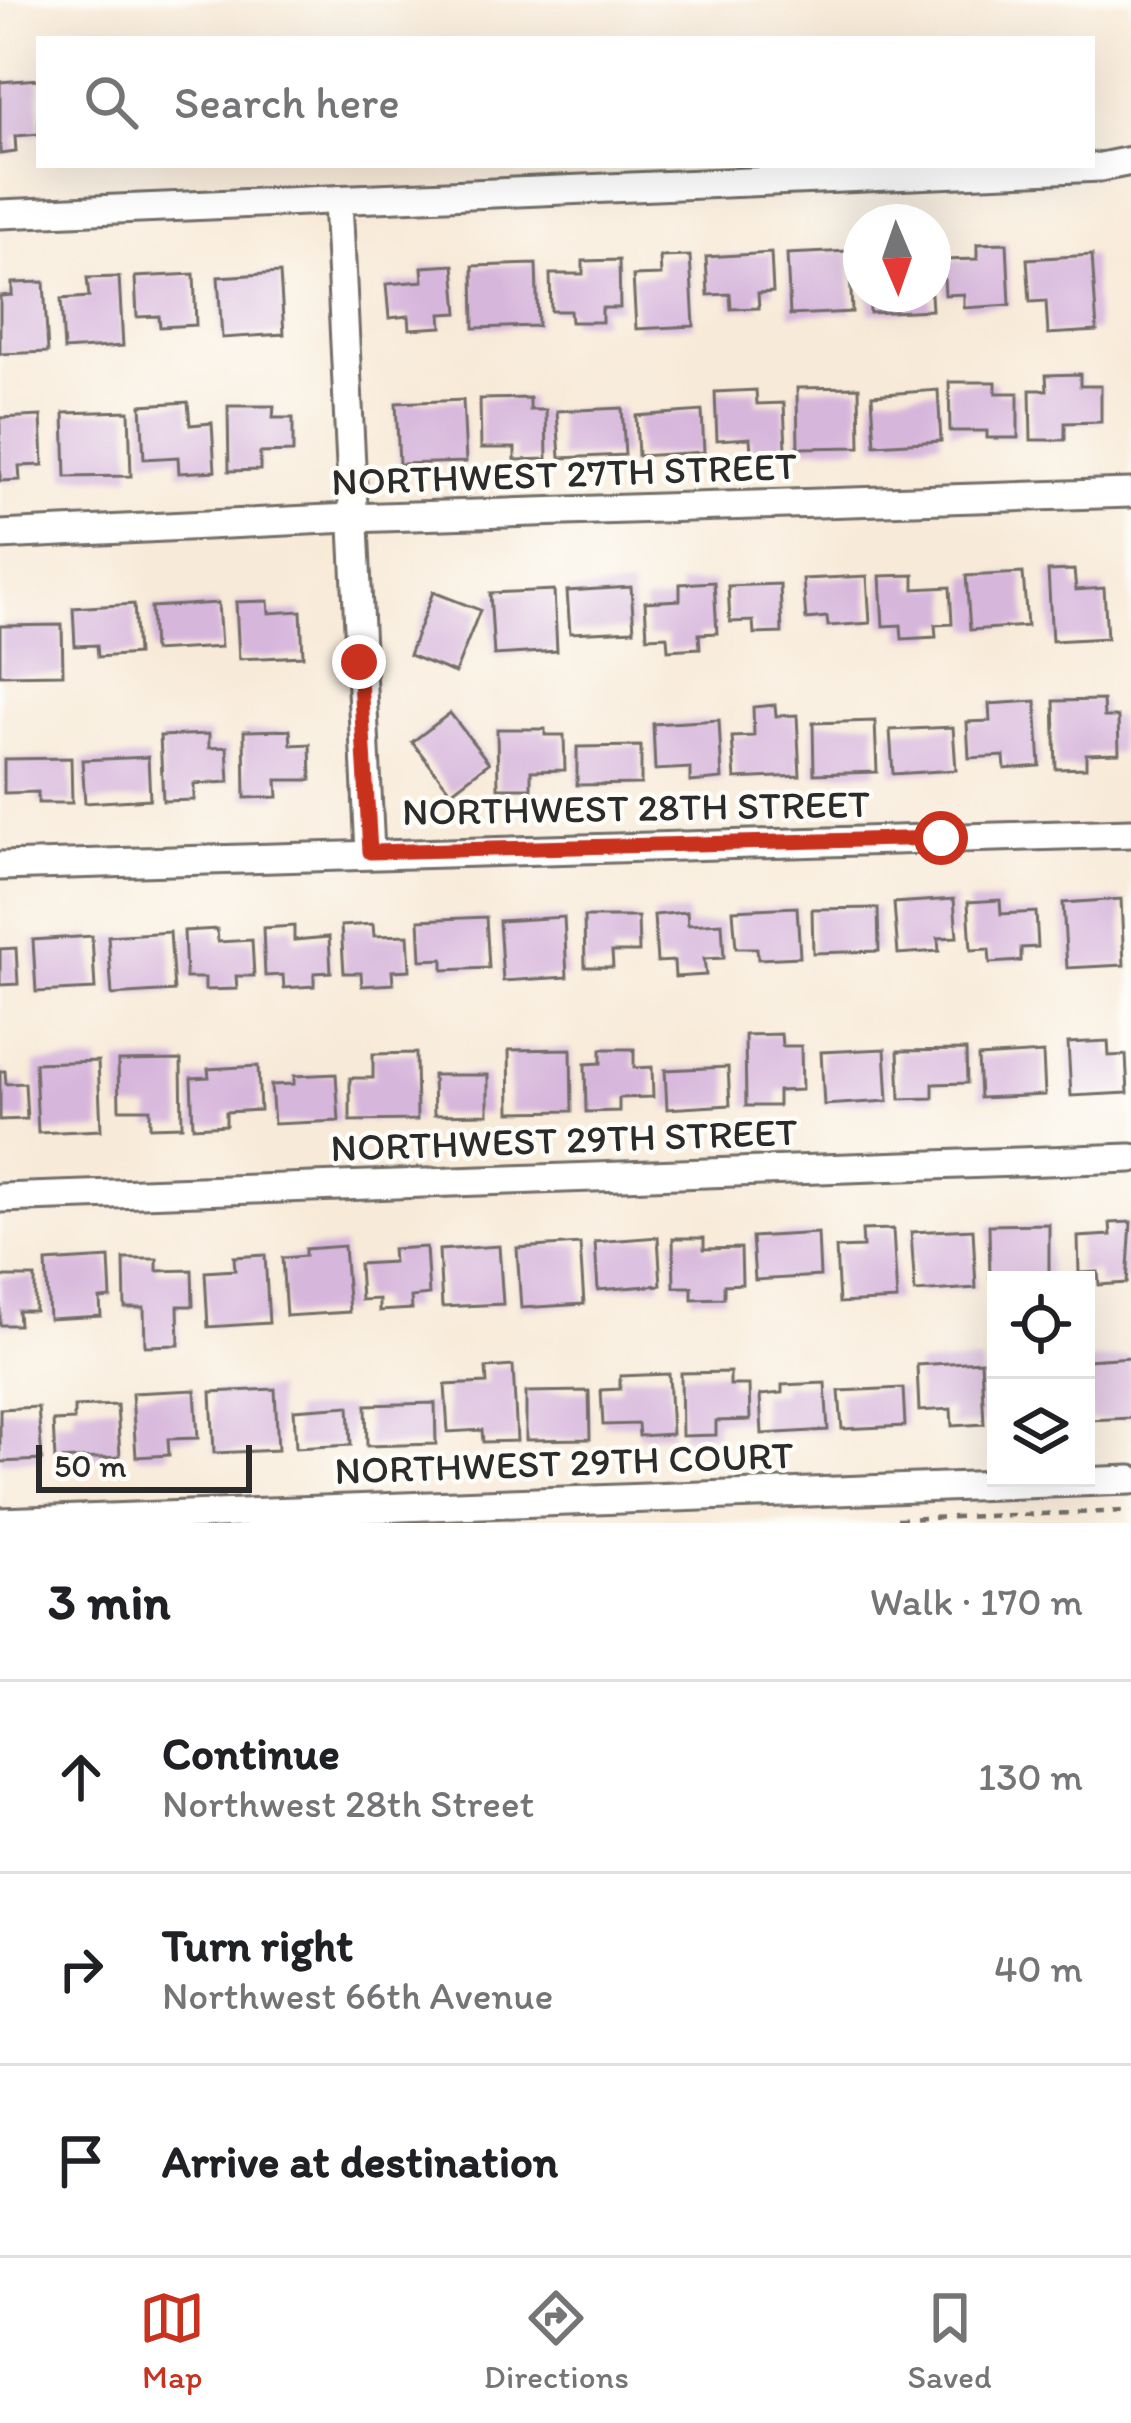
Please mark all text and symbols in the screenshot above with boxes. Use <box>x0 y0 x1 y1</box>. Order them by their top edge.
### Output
search box <box>36 36 1095 168</box>
icon: search <box>78 69 144 135</box>
text: Search here <box>174 75 400 129</box>
north arrow <box>843 204 951 312</box>
street label: NORTHWEST 27TH STREET <box>330 442 798 505</box>
route end <box>332 635 386 689</box>
street label: NORTHWEST 28TH STREET <box>402 780 870 835</box>
route start <box>914 811 968 865</box>
street label: NORTHWEST 29TH STREET <box>330 1108 798 1171</box>
map controls <box>987 1271 1095 1487</box>
button: locate <box>987 1271 1095 1379</box>
button: layers <box>987 1379 1095 1487</box>
street label: NORTHWEST 29TH COURT <box>334 1431 794 1494</box>
scale bar <box>36 1439 252 1492</box>
text: 50 m <box>54 1446 127 1485</box>
text: 3 min <box>48 1571 170 1632</box>
text: Walk · 170 m <box>870 1578 1083 1625</box>
text: Continue <box>162 1726 340 1780</box>
icon: ahead <box>48 1744 114 1810</box>
text: 130 m <box>978 1753 1083 1800</box>
text: Northwest 28th Street <box>162 1780 534 1827</box>
text: Turn right <box>162 1918 353 1972</box>
icon: right <box>48 1936 114 2002</box>
text: 40 m <box>994 1945 1083 1992</box>
text: Northwest 66th Avenue <box>162 1972 553 2019</box>
icon: arrive <box>48 2128 114 2194</box>
text: Arrive at destination <box>162 2134 558 2188</box>
tab: Map <box>139 2285 205 2396</box>
tab: Directions <box>484 2285 629 2396</box>
tab: Saved <box>908 2285 992 2396</box>

